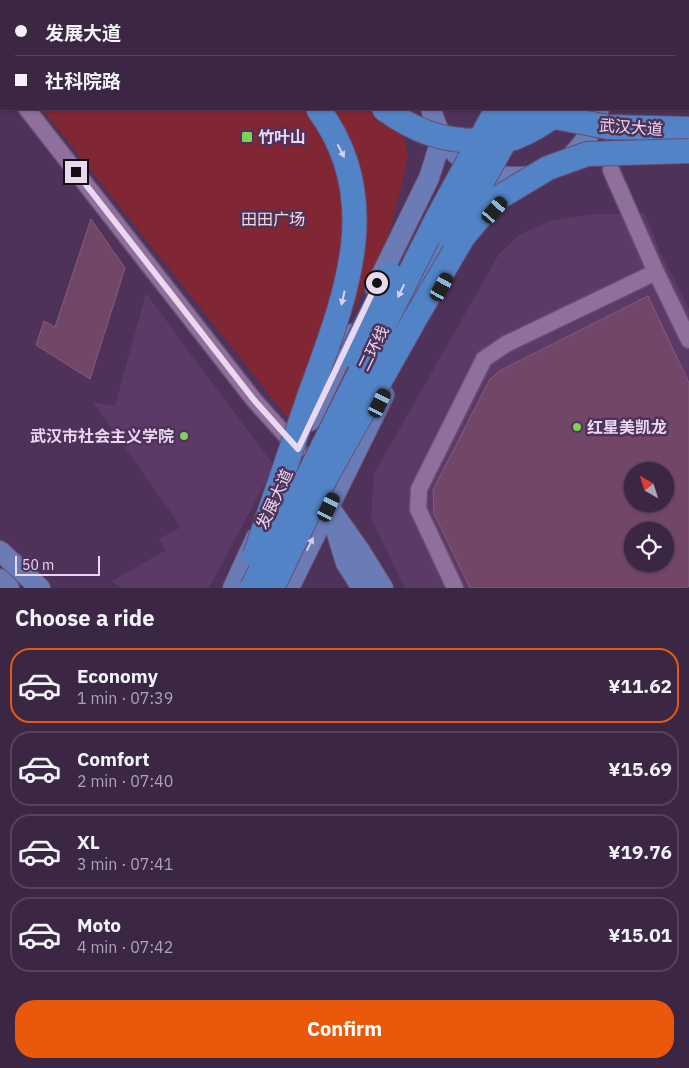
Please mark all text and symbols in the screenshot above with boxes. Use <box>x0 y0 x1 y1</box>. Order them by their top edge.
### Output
text: 发展大道 <box>45 21 121 45</box>
text: 社科院路 <box>45 69 121 93</box>
street label: 武汉大道 <box>598 115 664 139</box>
place label: 竹叶山 <box>258 127 306 147</box>
marker: 竹叶山 <box>240 130 254 144</box>
one-way arrow <box>337 144 345 158</box>
route end <box>65 161 87 183</box>
car <box>479 194 510 226</box>
park label: 田田广场 <box>241 209 305 229</box>
car <box>428 270 455 304</box>
route start <box>366 272 388 294</box>
one-way arrow <box>397 284 405 298</box>
one-way arrow <box>339 290 347 305</box>
street label: 二环线 <box>353 322 393 374</box>
car <box>366 386 393 420</box>
place label: 红星美凯龙 <box>587 417 667 437</box>
marker: 红星美凯龙 <box>571 421 583 433</box>
place label: 武汉市社会主义学院 <box>30 426 174 446</box>
marker: 武汉市社会主义学院 <box>178 430 190 442</box>
north arrow <box>624 462 674 512</box>
map controls <box>624 462 674 572</box>
street label: 发展大道 <box>251 466 297 532</box>
car <box>315 490 342 524</box>
button: locate <box>624 522 674 572</box>
one-way arrow <box>307 537 315 551</box>
scale bar <box>15 553 100 576</box>
text: 50 m <box>22 556 54 574</box>
text: Choose a ride <box>15 603 155 632</box>
icon: car <box>17 663 62 708</box>
text: Economy <box>77 664 158 688</box>
text: ¥11.62 <box>608 674 672 698</box>
text: 1 min · 07:39 <box>77 688 173 708</box>
icon: car <box>17 746 62 791</box>
text: Comfort <box>77 747 150 771</box>
text: ¥15.69 <box>608 757 672 781</box>
text: 2 min · 07:40 <box>77 771 173 791</box>
icon: car <box>17 829 62 874</box>
text: XL <box>77 830 100 854</box>
text: ¥19.76 <box>608 840 672 864</box>
text: 3 min · 07:41 <box>77 854 173 874</box>
icon: car <box>17 912 62 957</box>
text: Moto <box>77 913 121 937</box>
text: ¥15.01 <box>608 923 672 947</box>
text: 4 min · 07:42 <box>77 937 173 957</box>
button: Confirm <box>15 1000 674 1058</box>

